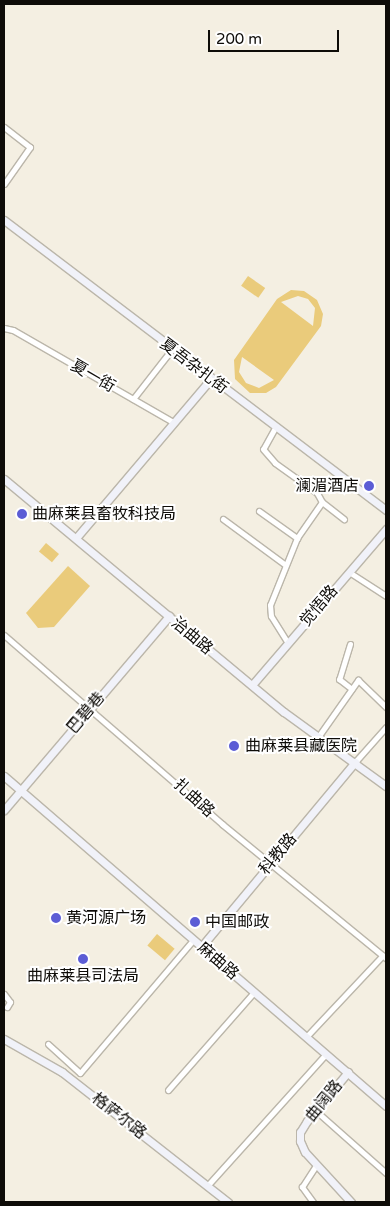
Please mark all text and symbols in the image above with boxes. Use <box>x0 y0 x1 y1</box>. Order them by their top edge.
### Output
scale bar <box>210 20 341 52</box>
text: 200 m <box>216 30 262 48</box>
street label: 夏吾杂扎街 <box>156 334 232 398</box>
street label: 夏一街 <box>67 356 119 396</box>
place label: 澜湄酒店 <box>295 476 359 496</box>
marker: 澜湄酒店 <box>363 480 375 492</box>
place label: 曲麻莱县畜牧科技局 <box>32 504 176 524</box>
marker: 曲麻莱县畜牧科技局 <box>16 508 28 520</box>
street label: 觉悟路 <box>296 582 342 630</box>
street label: 治曲路 <box>167 613 217 659</box>
street label: 巴碧巷 <box>63 688 109 738</box>
place label: 曲麻莱县藏医院 <box>245 736 357 756</box>
marker: 曲麻莱县藏医院 <box>227 739 241 753</box>
street label: 扎曲路 <box>170 775 218 821</box>
street label: 科教路 <box>255 829 301 879</box>
place label: 黄河源广场 <box>66 908 146 928</box>
marker: 黄河源广场 <box>50 912 62 924</box>
place label: 中国邮政 <box>205 912 269 932</box>
marker: 中国邮政 <box>189 916 201 928</box>
street label: 麻曲路 <box>194 938 242 984</box>
marker: 曲麻莱县司法局 <box>77 953 89 965</box>
place label: 曲麻莱县司法局 <box>27 966 139 986</box>
street label: 曲阔路 <box>301 1076 347 1126</box>
street label: 格萨尔路 <box>88 1089 150 1143</box>

